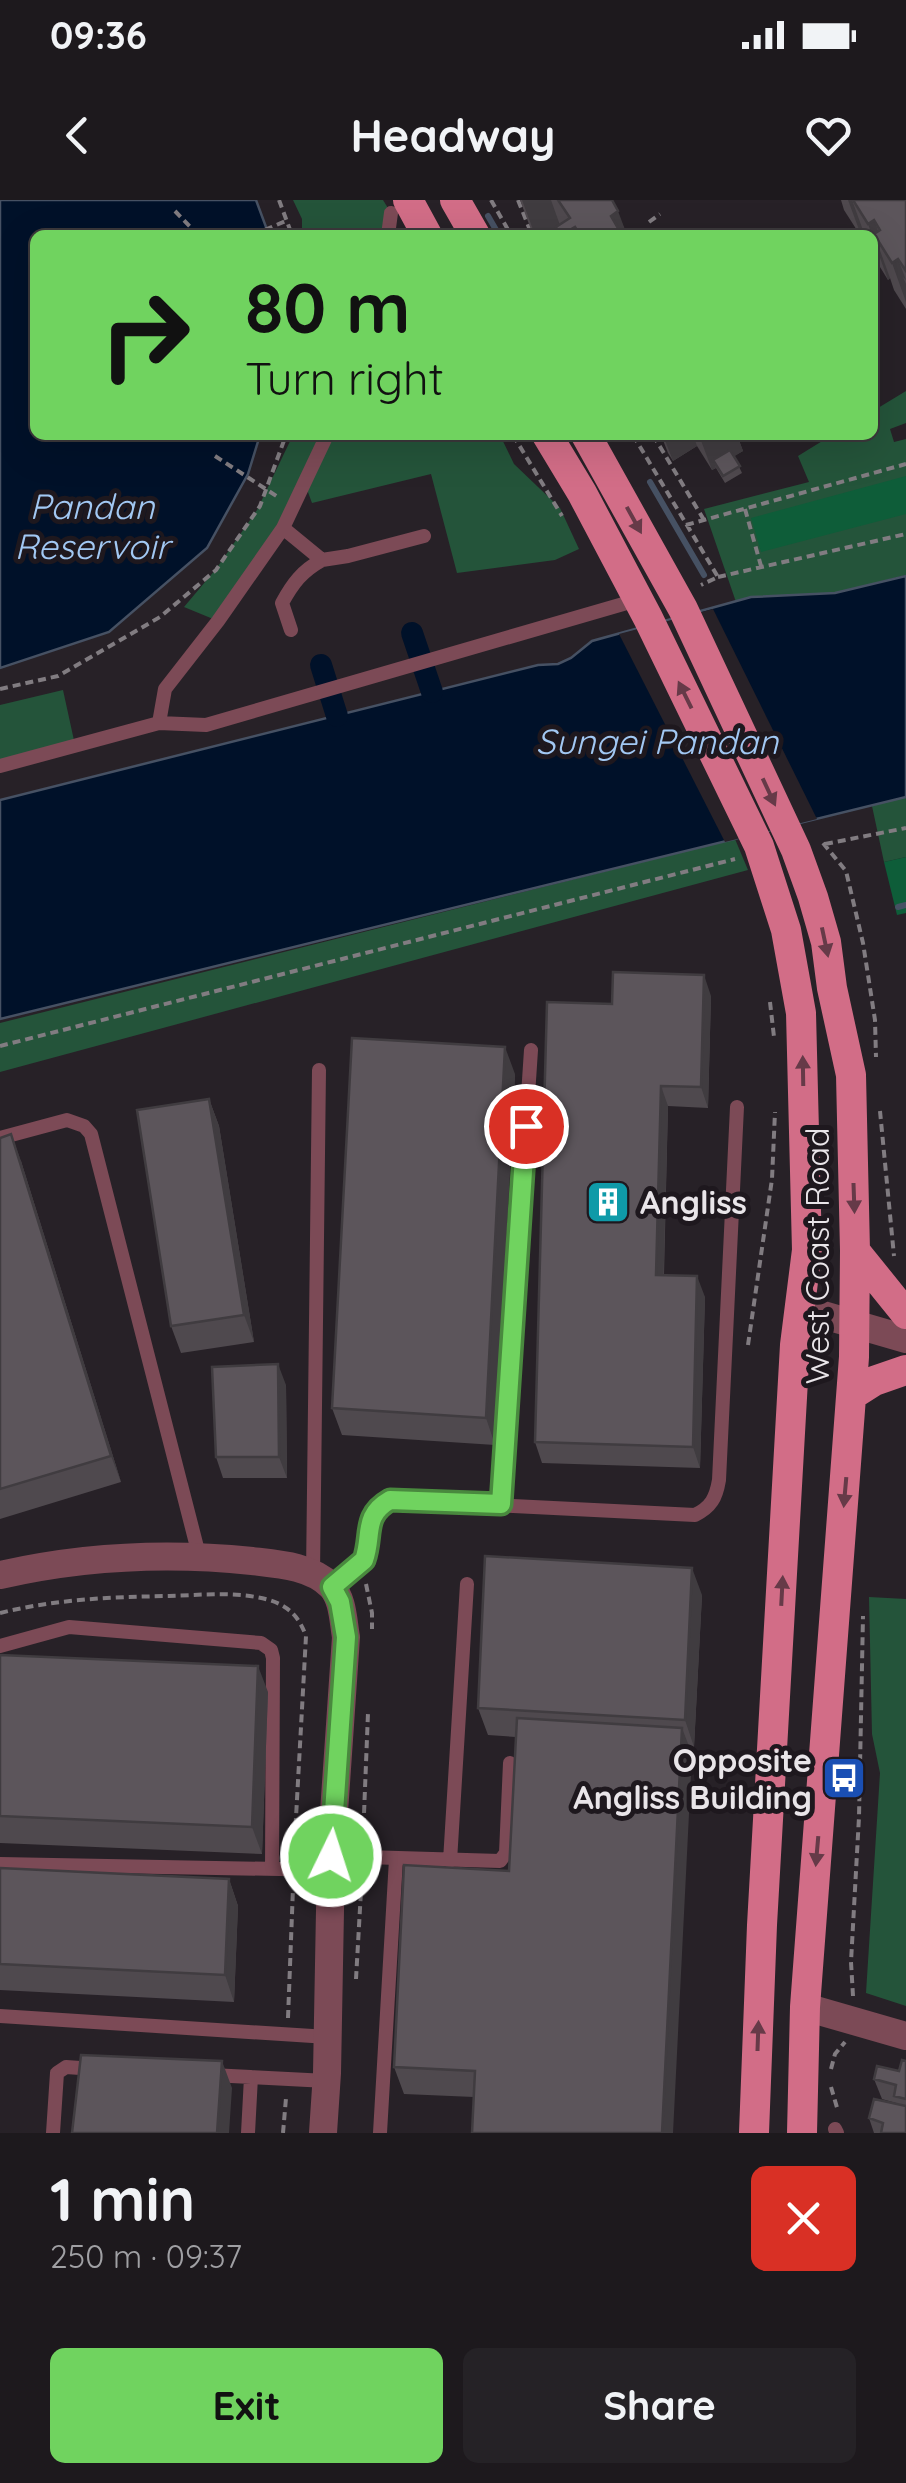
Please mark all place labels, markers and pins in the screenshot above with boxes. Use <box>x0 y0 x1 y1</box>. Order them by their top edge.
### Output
pin <box>484 1084 569 1169</box>
building icon: Angliss <box>585 1179 631 1225</box>
place label: Angliss <box>640 1182 747 1222</box>
place label: Opposite Angliss Building <box>573 1740 812 1817</box>
bus stop icon: Opposite Angliss Building <box>821 1755 867 1801</box>

